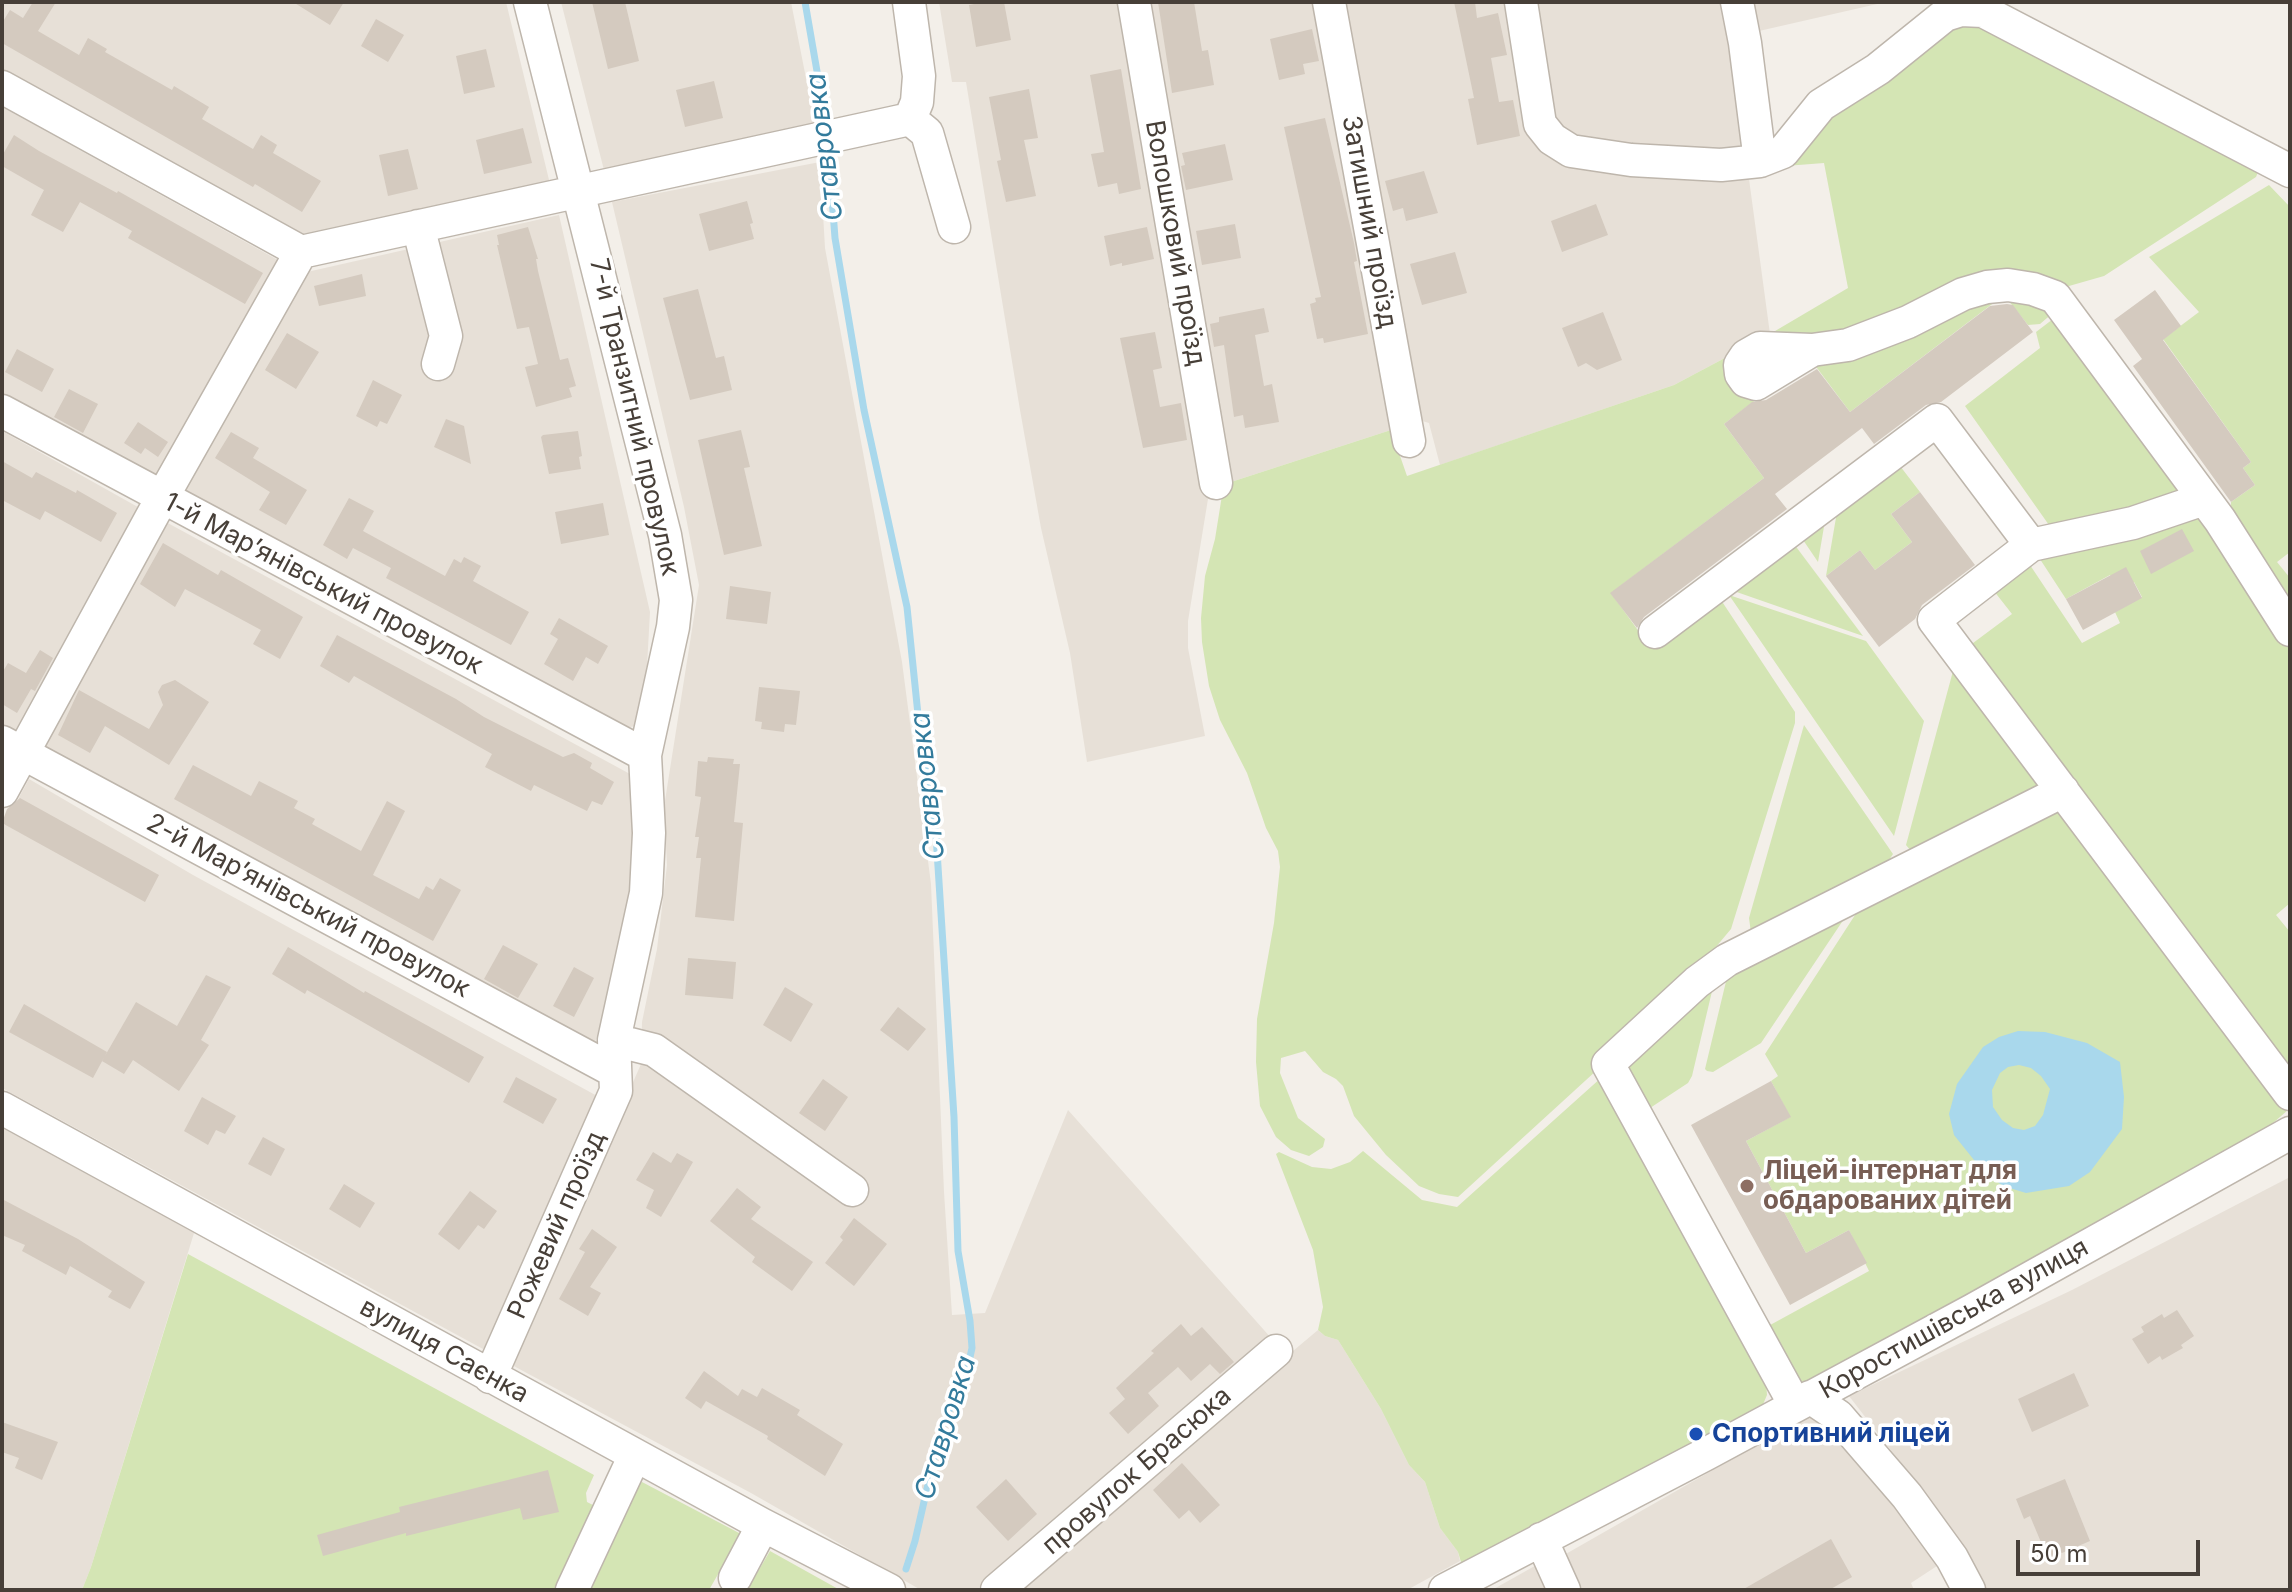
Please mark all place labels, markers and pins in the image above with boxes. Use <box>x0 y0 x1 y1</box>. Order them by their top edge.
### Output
place label: Ліцей-інтернат для обдарованих дітей <box>1763 1155 2017 1216</box>
marker: Ліцей-інтернат для обдарованих дітей <box>1738 1177 1756 1195</box>
place label: Спортивний ліцей <box>1712 1418 1950 1450</box>
marker: Спортивний ліцей <box>1687 1425 1705 1443</box>

